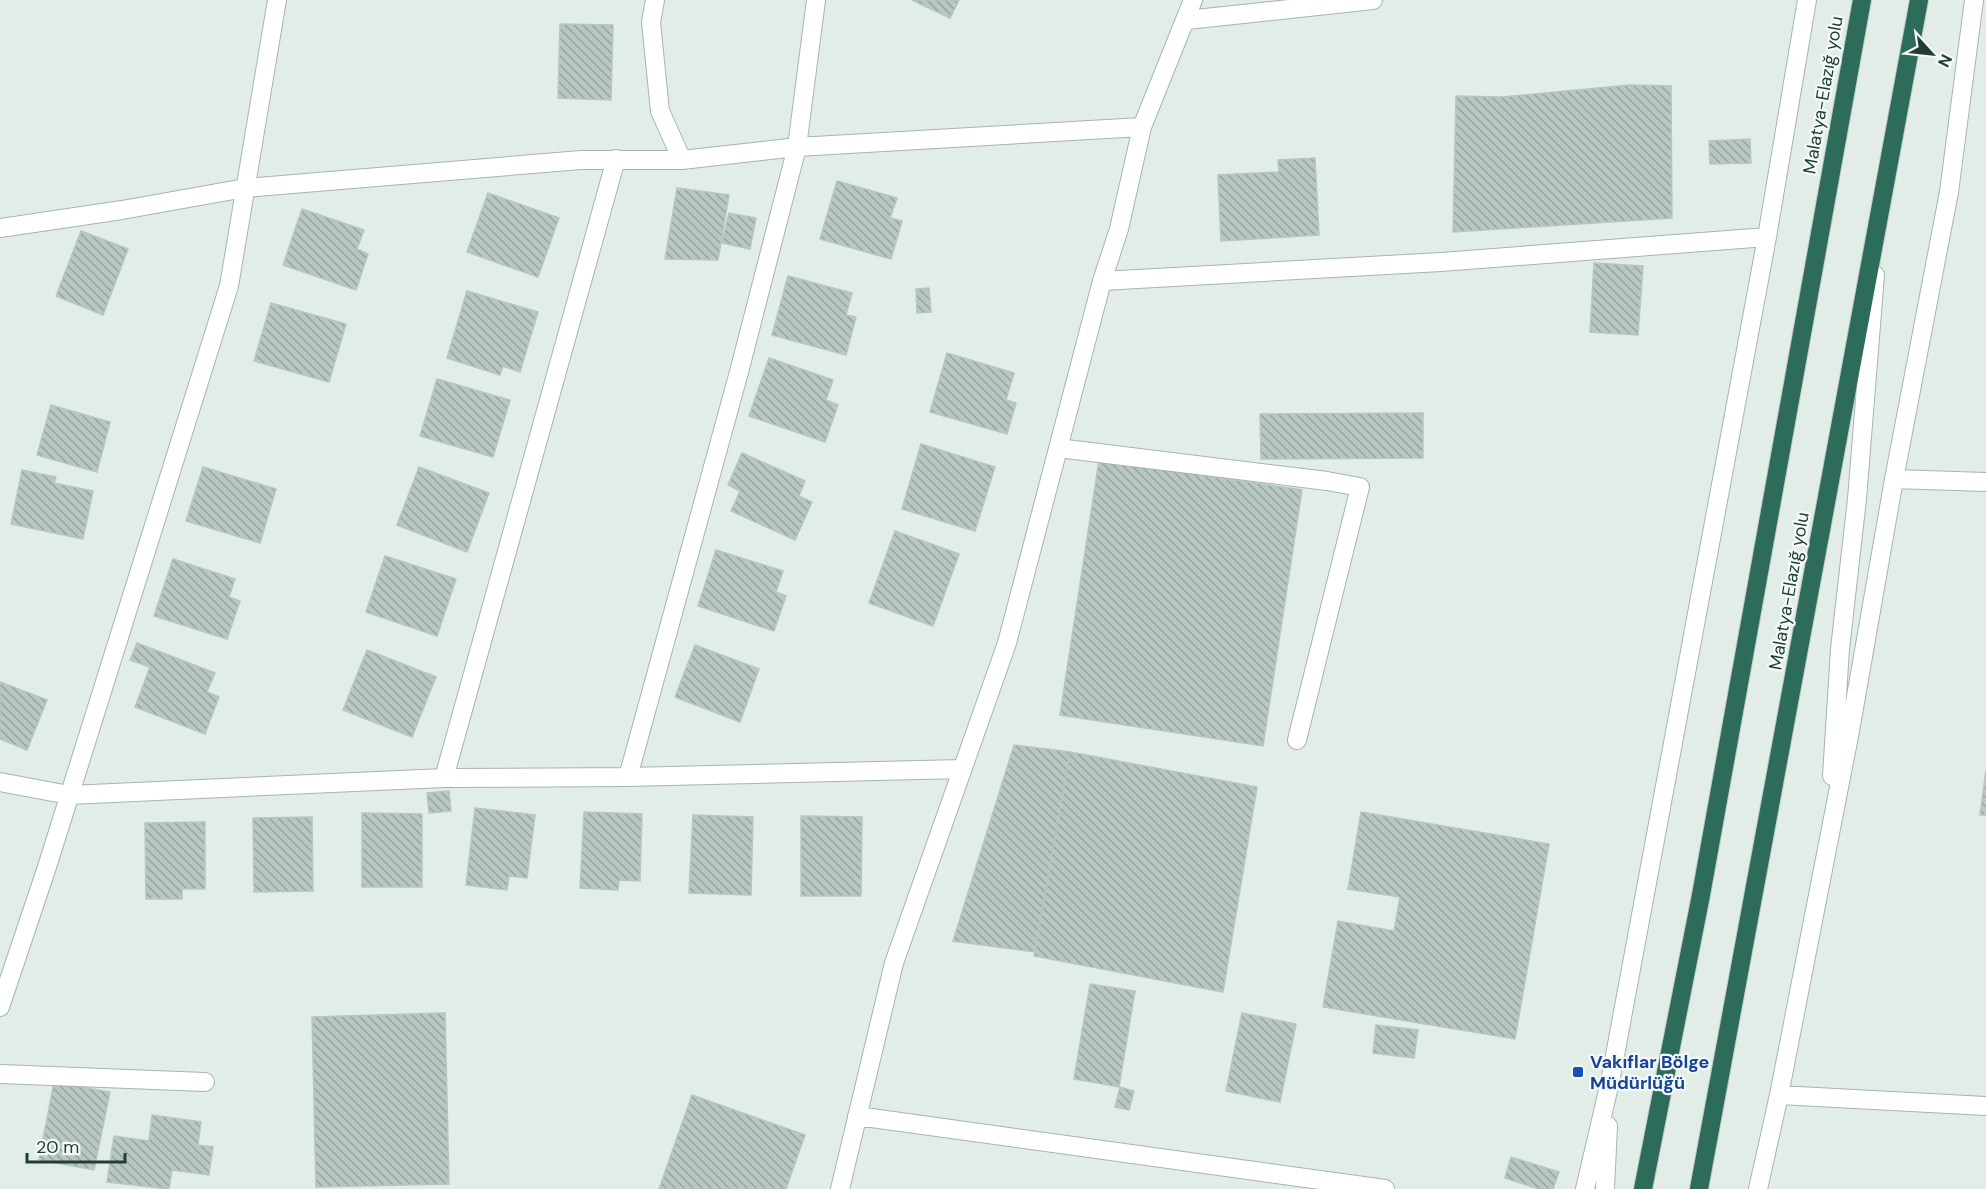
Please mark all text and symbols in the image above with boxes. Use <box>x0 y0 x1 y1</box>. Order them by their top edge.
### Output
street label: Malatya-Elazığ yolu <box>1797 14 1849 176</box>
north arrow <box>1902 24 1962 84</box>
text: N <box>1933 51 1957 71</box>
street label: Malatya-Elazığ yolu <box>1763 510 1815 672</box>
place label: Vakıflar Bölge Müdürlüğü <box>1590 1050 1710 1095</box>
marker: Vakıflar Bölge Müdürlüğü <box>1571 1065 1585 1079</box>
scale bar <box>27 1126 124 1164</box>
text: 20 m <box>36 1135 79 1159</box>

